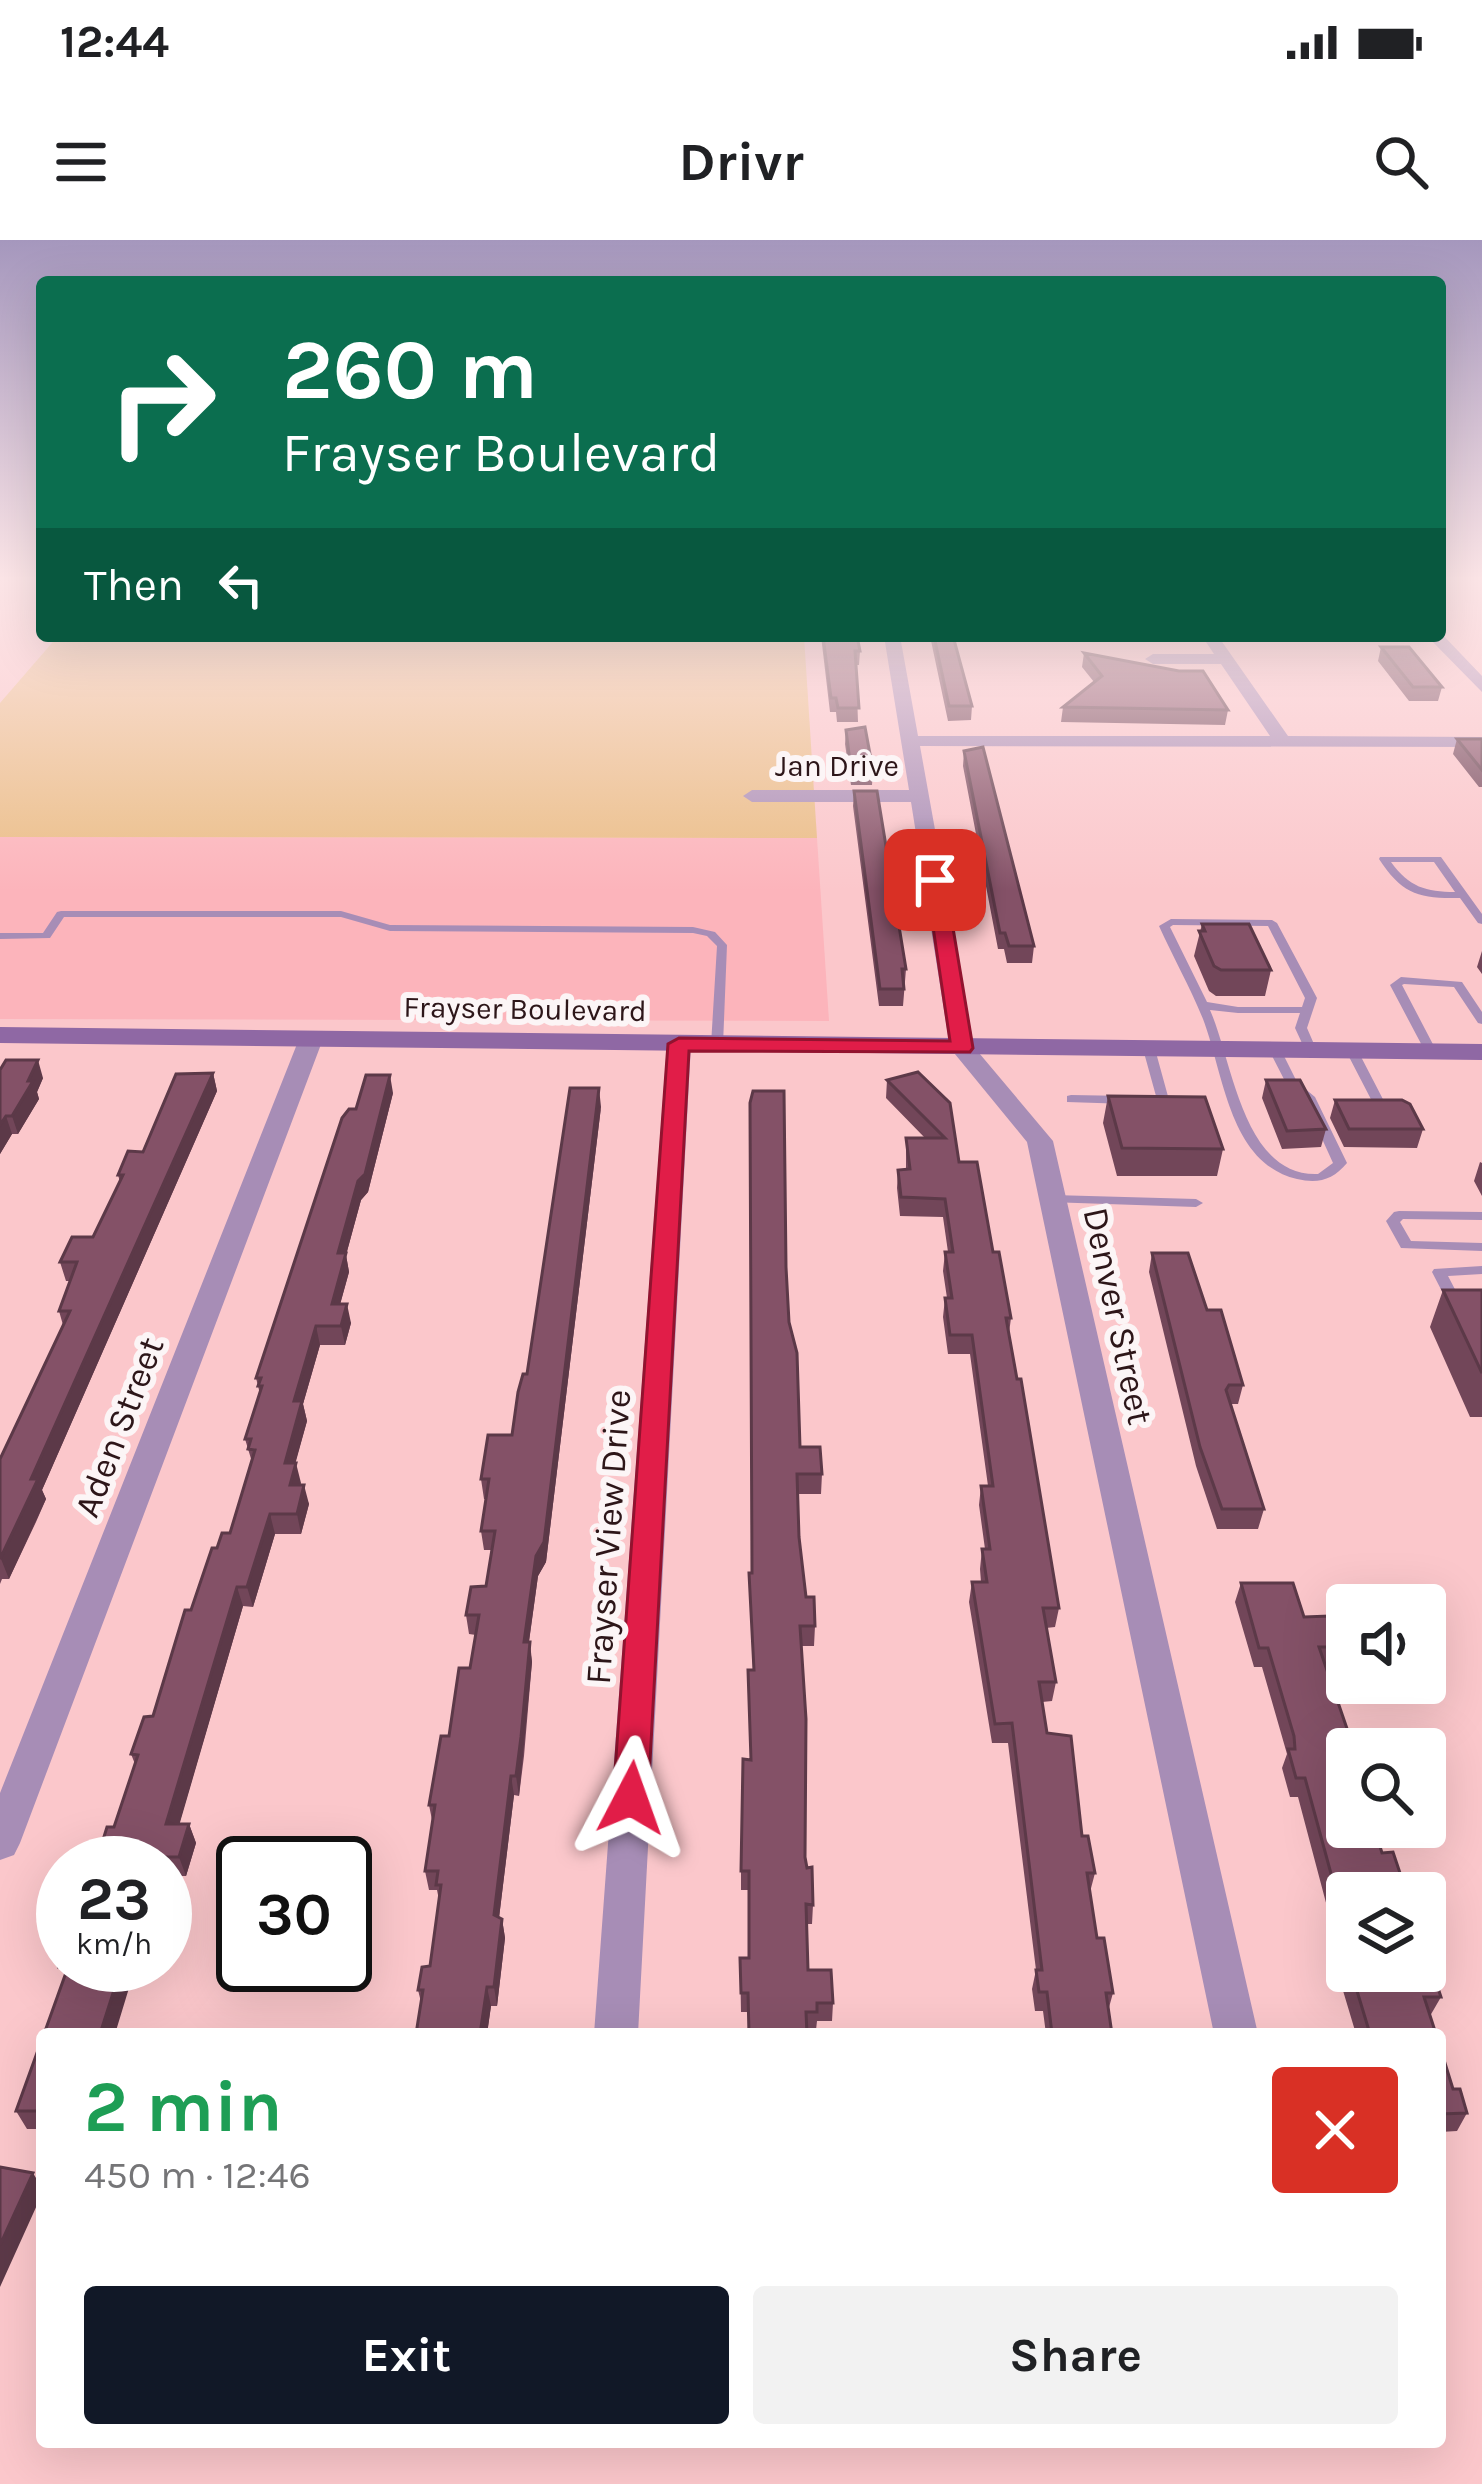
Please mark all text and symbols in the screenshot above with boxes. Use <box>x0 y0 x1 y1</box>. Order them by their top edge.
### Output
text: 12:44 <box>60 16 169 68</box>
icon: menu <box>48 129 114 195</box>
icon: search <box>1368 129 1434 195</box>
text: Drivr <box>678 130 804 194</box>
text: 260 m <box>282 321 538 419</box>
icon: right <box>84 324 240 480</box>
text: Frayser Boulevard <box>282 421 720 485</box>
icon: left <box>208 552 274 618</box>
text: Then <box>84 559 184 611</box>
street label: Jan Drive <box>775 748 899 784</box>
pin <box>884 829 986 931</box>
icon: arrive <box>902 847 968 913</box>
street label: Frayser Boulevard <box>403 989 647 1029</box>
street label: Denver Street <box>1074 1204 1162 1428</box>
street label: Aden Street <box>65 1331 173 1523</box>
street label: Frayser View Drive <box>577 1388 639 1686</box>
map controls <box>1326 1584 1446 1992</box>
button: sound <box>1326 1584 1446 1704</box>
button: search <box>1326 1728 1446 1848</box>
position arrow <box>568 1735 694 1861</box>
speed limit sign: 30 <box>216 1836 372 1992</box>
text: 23 <box>77 1864 151 1934</box>
button: layers <box>1326 1872 1446 1992</box>
text: km/h <box>76 1926 152 1962</box>
text: 2 min <box>84 2065 283 2149</box>
button: close <box>1272 2067 1398 2193</box>
text: 450 m · 12:46 <box>84 2152 311 2198</box>
button: Exit <box>84 2286 729 2424</box>
button: Share <box>753 2286 1398 2424</box>

